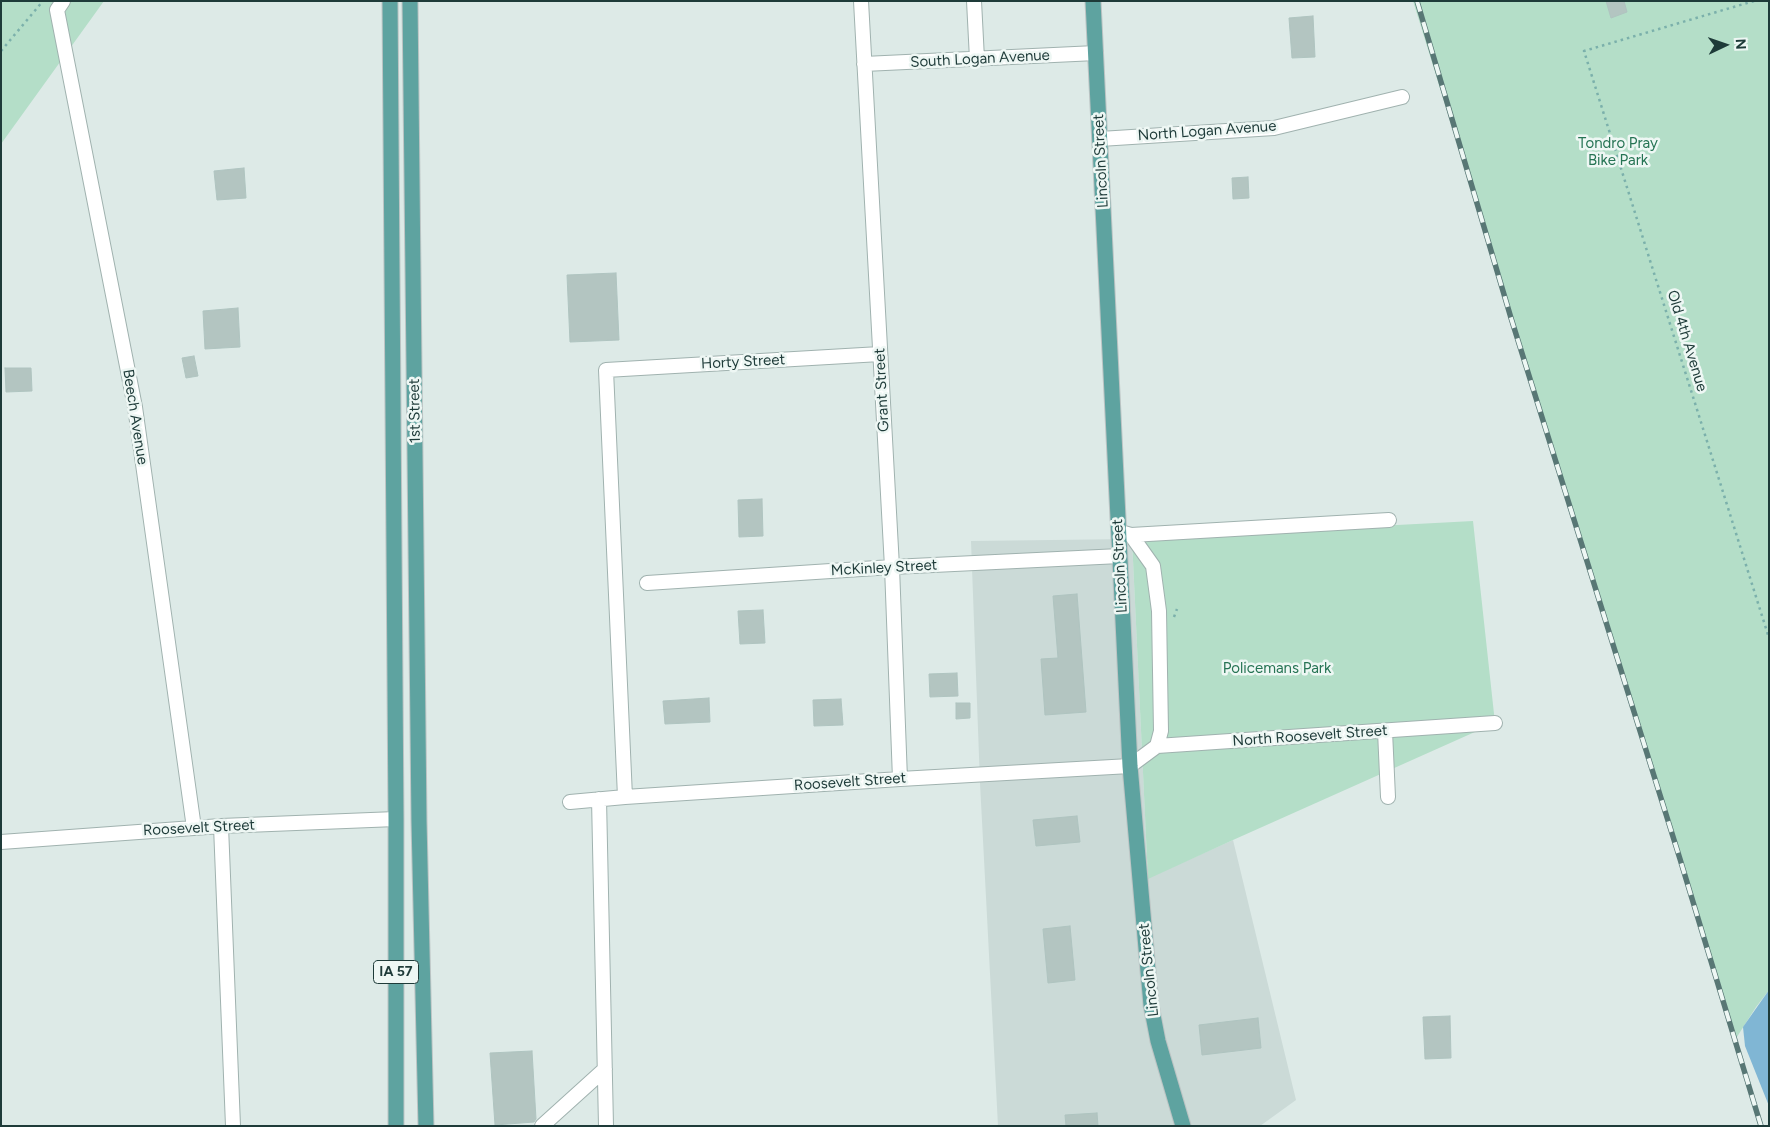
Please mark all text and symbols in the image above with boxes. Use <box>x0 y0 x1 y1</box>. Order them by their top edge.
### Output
north arrow <box>1700 20 1750 70</box>
text: N <box>1732 38 1749 50</box>
street label: South Logan Avenue <box>910 46 1050 72</box>
street label: Lincoln Street <box>1090 114 1112 208</box>
street label: North Logan Avenue <box>1137 117 1277 145</box>
park label: Tondro Pray Bike Park <box>1578 135 1658 170</box>
street label: Old 4th Avenue <box>1663 288 1711 394</box>
street label: Grant Street <box>871 348 893 432</box>
street label: Horty Street <box>700 351 786 373</box>
street label: Beech Avenue <box>119 368 151 466</box>
street label: 1st Street <box>405 379 425 443</box>
street label: Lincoln Street <box>1109 519 1131 613</box>
street label: McKinley Street <box>830 556 938 580</box>
park label: Policemans Park <box>1223 660 1331 678</box>
street label: North Roosevelt Street <box>1232 722 1388 750</box>
street label: Roosevelt Street <box>793 769 907 795</box>
street label: Roosevelt Street <box>142 816 256 840</box>
street label: Lincoln Street <box>1135 922 1163 1018</box>
road number: IA 57 <box>374 960 418 984</box>

